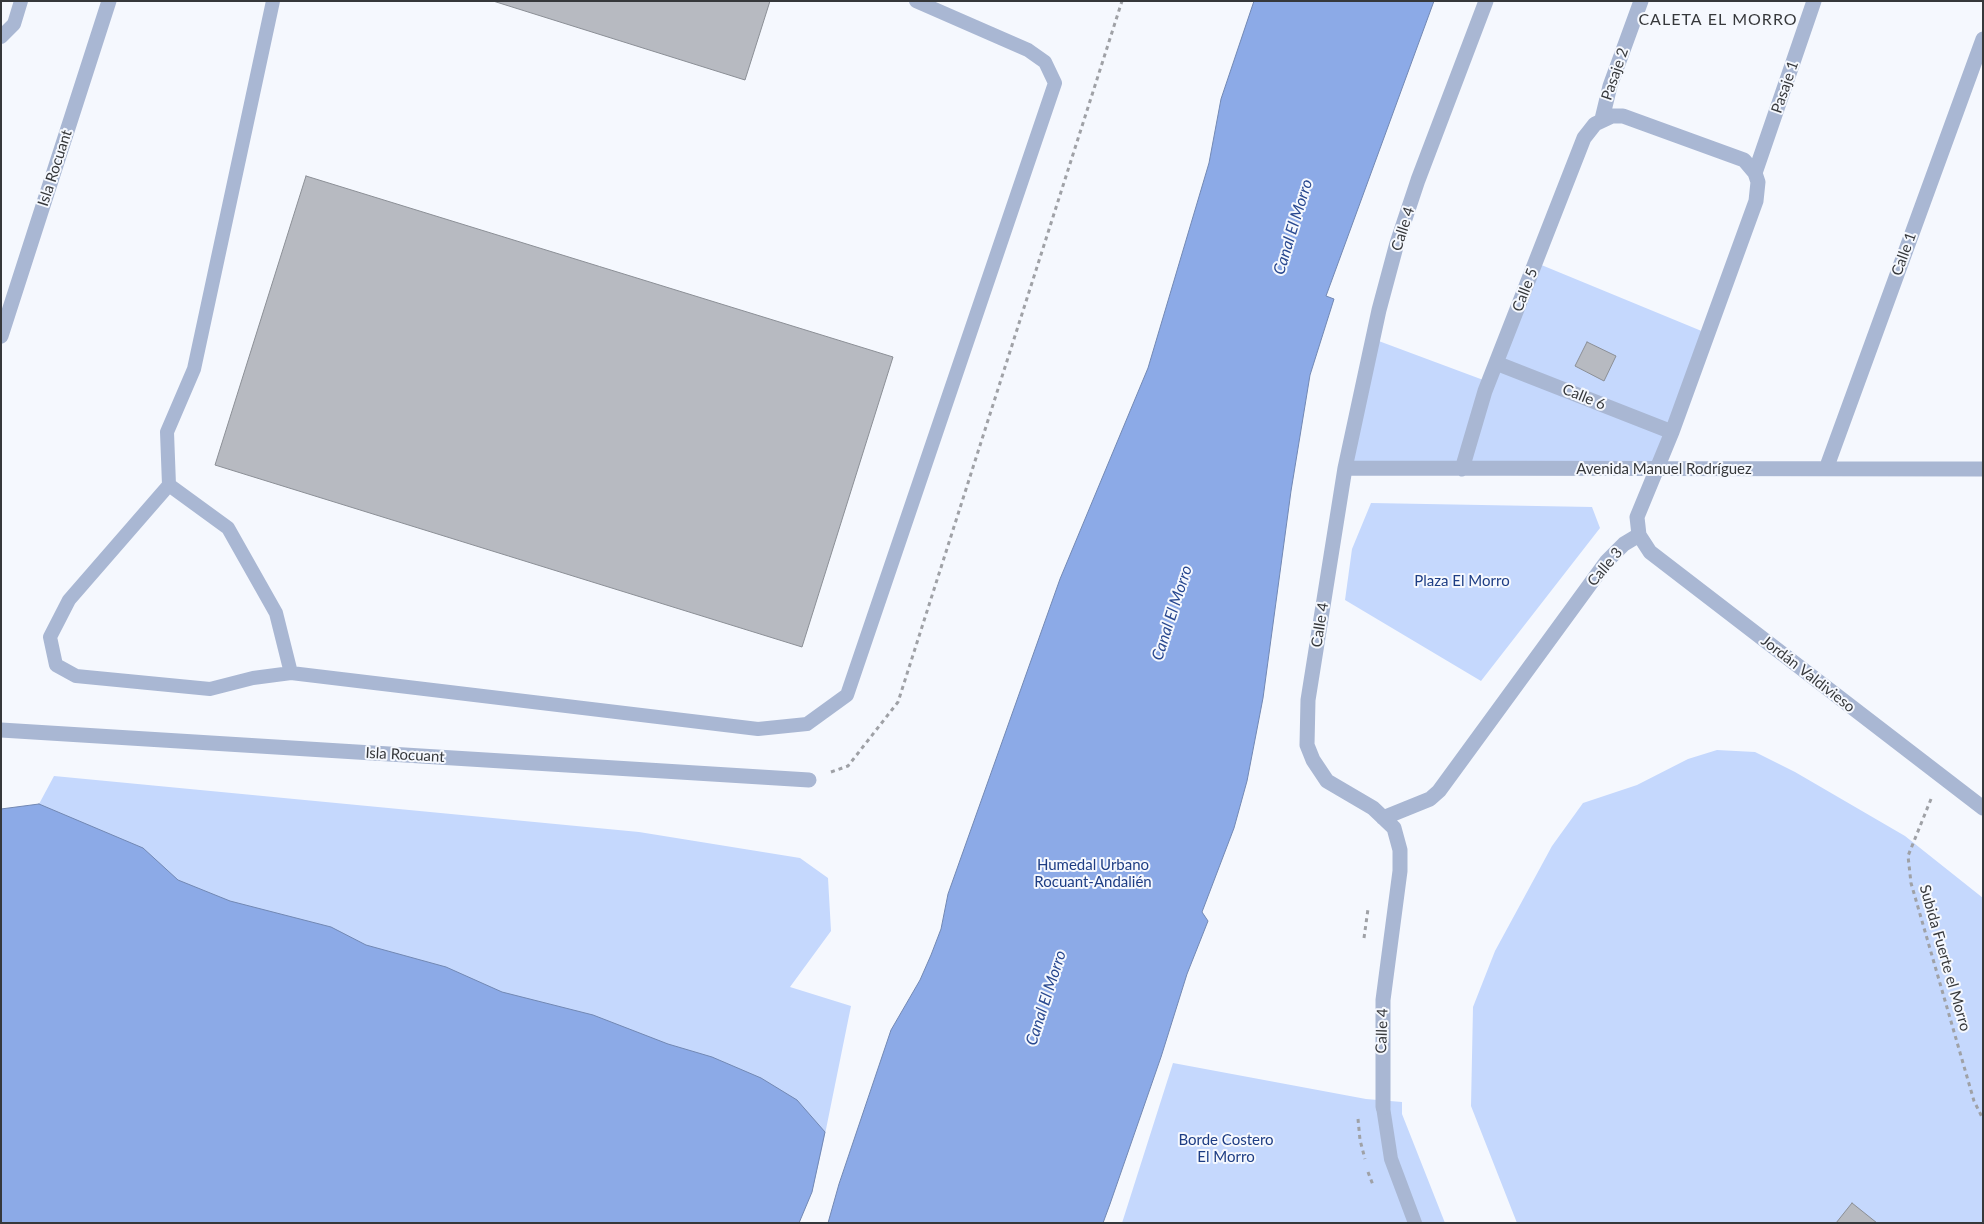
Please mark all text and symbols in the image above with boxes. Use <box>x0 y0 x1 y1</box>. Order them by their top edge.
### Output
district label: CALETA EL MORRO <box>1637 10 1799 30</box>
street label: Pasaje 2 <box>1598 45 1632 103</box>
street label: Pasaje 1 <box>1768 58 1802 116</box>
street label: Isla Rocuant <box>34 127 76 209</box>
water label: Canal El Morro <box>1269 177 1317 277</box>
street label: Calle 4 <box>1387 205 1419 253</box>
street label: Calle 1 <box>1888 230 1920 278</box>
street label: Calle 5 <box>1509 266 1541 314</box>
street label: Calle 6 <box>1560 380 1608 414</box>
street label: Avenida Manuel Rodríguez <box>1576 460 1752 478</box>
street label: Calle 3 <box>1584 544 1626 590</box>
water label: Canal El Morro <box>1148 563 1196 663</box>
park label: Plaza El Morro <box>1414 572 1510 590</box>
street label: Calle 4 <box>1308 601 1332 649</box>
street label: Jordán Valdivieso <box>1757 632 1859 716</box>
street label: Isla Rocuant <box>365 744 445 766</box>
park label: Humedal Urbano Rocuant-Andalién <box>1034 856 1152 891</box>
street label: Subida Fuerte el Morro <box>1915 883 1975 1033</box>
water label: Canal El Morro <box>1022 948 1070 1048</box>
street label: Calle 4 <box>1372 1008 1392 1054</box>
park label: Borde Costero El Morro <box>1178 1131 1274 1166</box>

